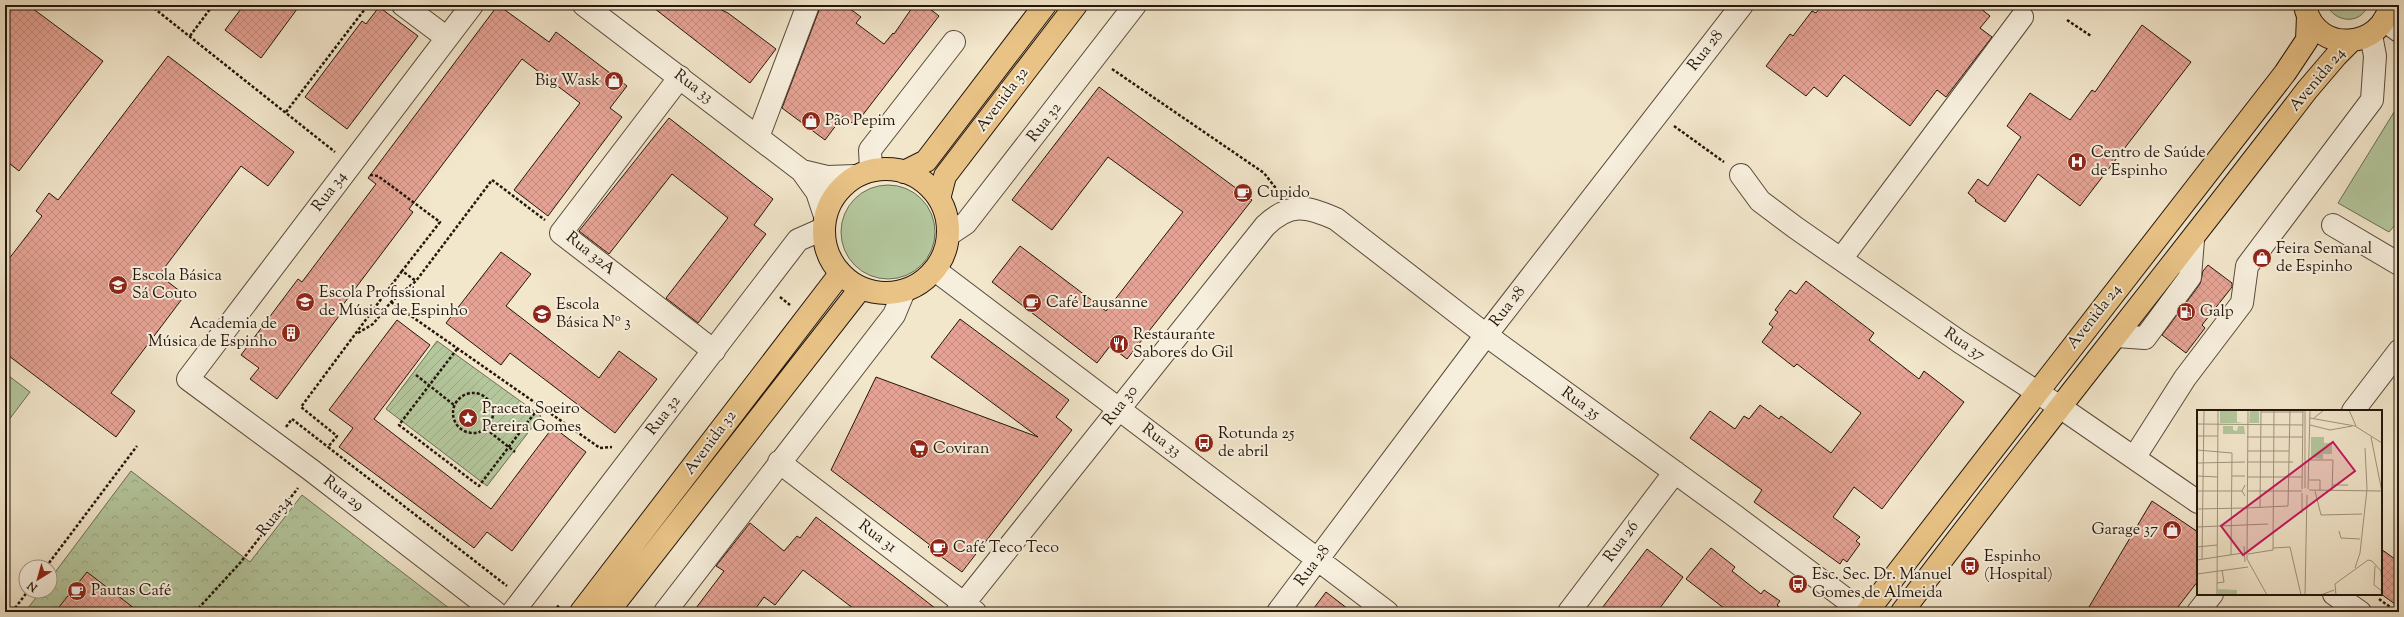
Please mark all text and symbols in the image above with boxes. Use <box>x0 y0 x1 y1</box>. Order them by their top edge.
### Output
street label: Rua 28 <box>1683 26 1729 76</box>
street label: Avenida 24 <box>2285 43 2351 117</box>
street label: Avenida 32 <box>971 63 1035 137</box>
street label: Rua 33 <box>669 65 717 109</box>
place label: Big Wask <box>535 70 600 93</box>
shop icon: Big Wask <box>603 70 625 92</box>
street label: Rua 32 <box>1022 98 1068 148</box>
shop icon: Pão Pepim <box>800 110 822 132</box>
place label: Pão Pepim <box>825 110 895 133</box>
place label: Centro de Saúde de Espinho <box>2091 142 2206 183</box>
hospital icon: Centro de Saúde de Espinho <box>2066 151 2088 173</box>
street label: Rua 34 <box>307 167 353 217</box>
cafe icon: Cupido <box>1232 182 1254 204</box>
place label: Cupido <box>1257 182 1310 205</box>
street label: Rua 32A <box>560 227 620 281</box>
place label: Feira Semanal de Espinho <box>2276 238 2373 279</box>
shop icon: Feira Semanal de Espinho <box>2251 247 2273 269</box>
place label: Escola Básica Sá Couto <box>132 265 223 306</box>
school or university icon: Escola Básica Sá Couto <box>107 274 129 296</box>
street label: Avenida 24 <box>2062 280 2128 354</box>
place label: Escola Profissional de Música de Espinho <box>319 282 468 323</box>
street label: Rua 28 <box>1485 282 1531 332</box>
school or university icon: Escola Profissional de Música de Espinho <box>294 291 316 313</box>
cafe icon: Café Lausanne <box>1021 292 1043 314</box>
place label: Café Lausanne <box>1046 292 1148 315</box>
place label: Escola Básica Nº 3 <box>556 294 631 335</box>
fuel station icon: Galp <box>2175 301 2197 323</box>
place label: Galp <box>2200 301 2234 324</box>
school or university icon: Escola Básica Nº 3 <box>531 303 553 325</box>
place label: Academia de Música de Espinho <box>148 313 277 354</box>
building icon: Academia de Música de Espinho <box>280 322 302 344</box>
street label: Rua 37 <box>1939 323 1989 367</box>
place label: Restaurante Sabores do Gil <box>1133 324 1234 365</box>
restaurant icon: Restaurante Sabores do Gil <box>1108 333 1130 355</box>
street label: Rua 30 <box>1098 381 1144 431</box>
street label: Rua 35 <box>1556 382 1605 426</box>
street label: Rua 32 <box>641 391 687 441</box>
place label: Praceta Soeiro Pereira Gomes <box>482 398 581 439</box>
street label: Avenida 32 <box>679 406 743 480</box>
place icon: Praceta Soeiro Pereira Gomes <box>457 407 479 429</box>
inset map <box>2197 410 2382 595</box>
street label: Rua 33 <box>1137 419 1185 463</box>
place label: Rotunda 25 de abril <box>1218 423 1295 464</box>
bus stop icon: Rotunda 25 de abril <box>1193 432 1215 454</box>
supermarket icon: Coviran <box>908 438 930 460</box>
place label: Coviran <box>933 438 990 461</box>
street label: Rua 29 <box>318 471 368 517</box>
street label: Rua 34 <box>252 492 298 542</box>
street label: Rua 31 <box>853 515 902 559</box>
street label: Rua 26 <box>1599 516 1645 567</box>
place label: Garage 37 <box>2092 519 2158 542</box>
shop icon: Garage 37 <box>2161 519 2183 541</box>
cafe icon: Café Teco Teco <box>928 537 950 559</box>
place label: Café Teco Teco <box>953 537 1059 560</box>
street label: Rua 28 <box>1290 541 1336 591</box>
place label: Espinho (Hospital) <box>1984 546 2053 587</box>
bus stop icon: Espinho (Hospital) <box>1959 555 1981 577</box>
north arrow <box>18 559 58 599</box>
place label: Esc. Sec. Dr. Manuel Gomes de Almeida <box>1812 564 1952 605</box>
bus stop icon: Esc. Sec. Dr. Manuel Gomes de Almeida <box>1787 573 1809 595</box>
text: N <box>24 577 42 596</box>
cafe icon: Pautas Café <box>66 580 88 602</box>
place label: Pautas Café <box>91 580 171 603</box>

